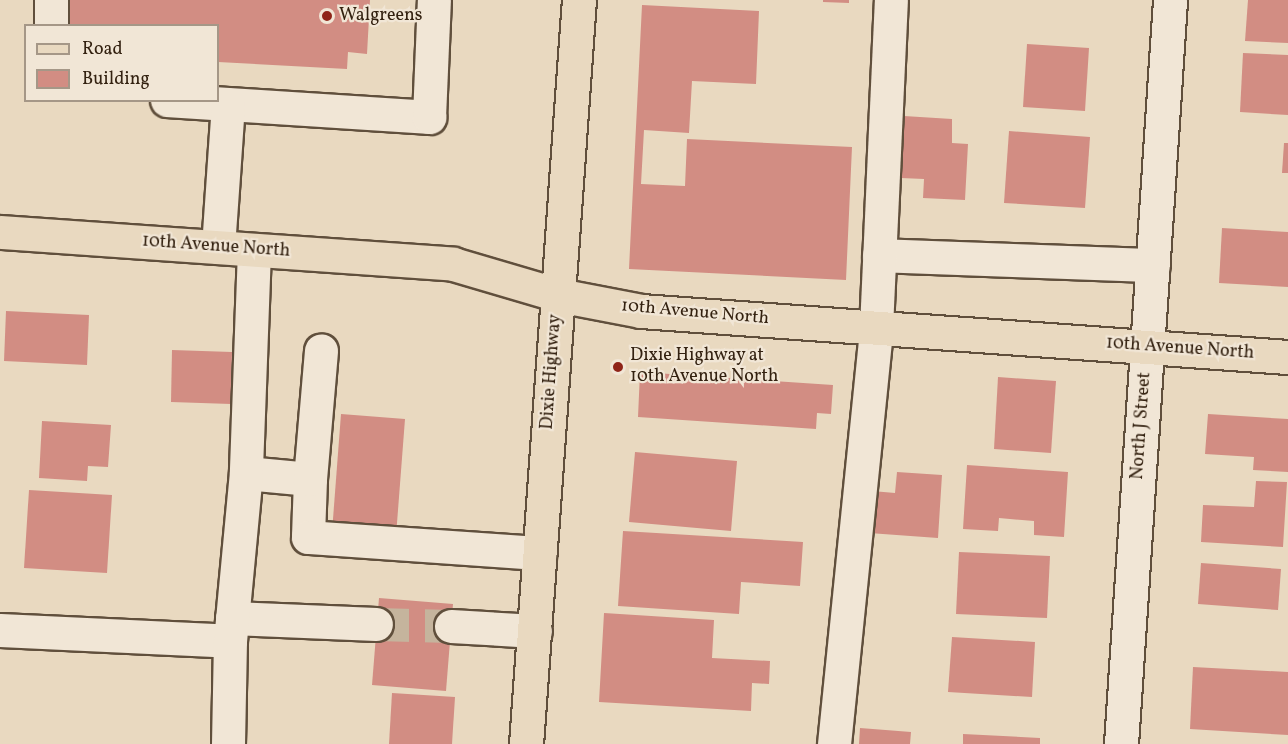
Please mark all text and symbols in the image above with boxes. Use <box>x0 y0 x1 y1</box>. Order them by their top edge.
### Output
place label: Walgreens <box>339 5 422 27</box>
marker: Walgreens <box>320 9 334 23</box>
legend <box>24 24 219 102</box>
text: Road <box>82 37 123 62</box>
text: Building <box>82 67 150 92</box>
street label: 10th Avenue North <box>141 231 291 263</box>
street label: 10th Avenue North <box>620 296 770 330</box>
street label: Dixie Highway <box>537 314 567 430</box>
street label: 10th Avenue North <box>1105 333 1255 365</box>
place label: Dixie Highway at 10th Avenue North <box>630 346 778 388</box>
marker: Dixie Highway at 10th Avenue North <box>611 360 625 374</box>
street label: North J Street <box>1127 371 1157 481</box>

